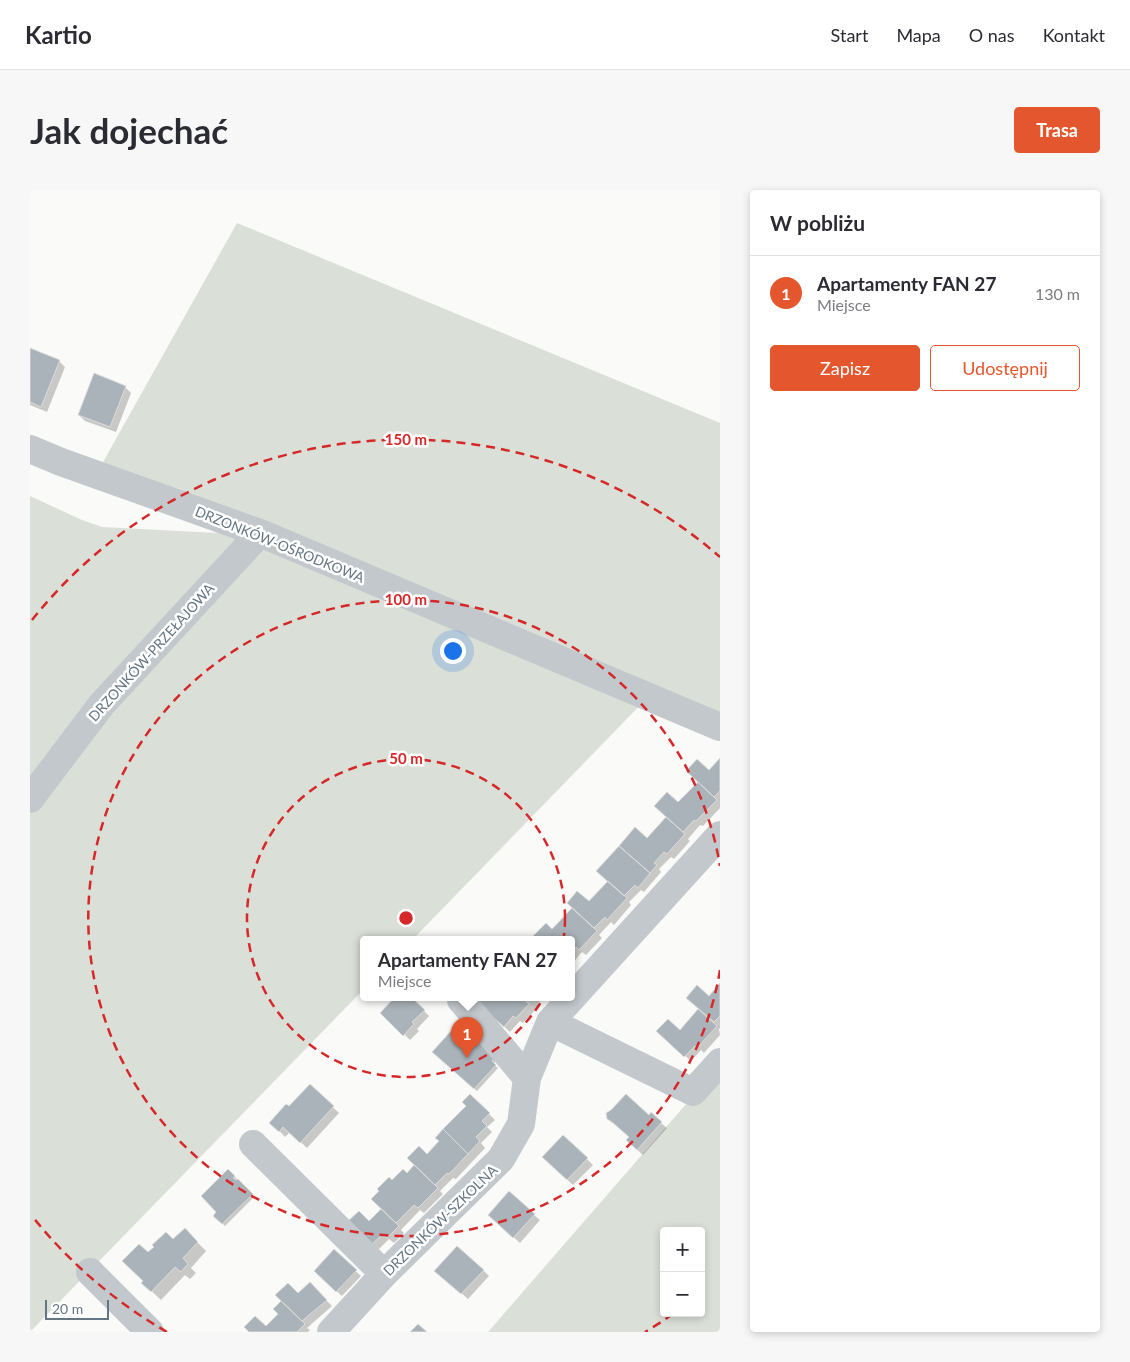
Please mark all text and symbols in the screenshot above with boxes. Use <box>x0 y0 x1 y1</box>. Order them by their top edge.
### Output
text: Kartio <box>25 20 92 49</box>
text: Start <box>831 24 868 46</box>
text: Mapa <box>896 24 941 46</box>
text: O nas <box>969 24 1015 46</box>
text: Kontakt <box>1043 24 1105 46</box>
button: Trasa <box>1014 107 1100 153</box>
text: Jak dojechać <box>30 109 228 151</box>
text: W pobliżu <box>770 210 865 235</box>
text: Apartamenty FAN 27 <box>817 272 996 295</box>
text: 1 <box>781 284 791 303</box>
text: 130 m <box>1035 284 1080 303</box>
text: Miejsce <box>817 295 871 314</box>
button: Zapisz <box>770 345 920 391</box>
button: Udostępnij <box>930 345 1080 391</box>
text: 150 m <box>385 430 427 448</box>
street label: DRZONKÓW-OŚRODKOWA <box>193 502 368 586</box>
street label: DRZONKÓW-PRZEŁAJOWA <box>85 579 218 724</box>
text: 100 m <box>385 590 427 608</box>
your location <box>440 638 466 664</box>
text: 50 m <box>389 749 423 767</box>
centre of rings <box>397 909 415 927</box>
popup <box>360 936 575 1001</box>
text: Apartamenty FAN 27 <box>378 948 557 971</box>
text: Miejsce <box>378 971 432 990</box>
pin: 1 <box>451 1017 483 1058</box>
street label: DRZONKÓW-SZKOLNA <box>379 1161 501 1279</box>
map controls <box>660 1227 705 1317</box>
button: + <box>660 1227 705 1272</box>
button: − <box>660 1272 705 1317</box>
scale bar <box>45 1297 109 1320</box>
text: 20 m <box>52 1300 83 1317</box>

